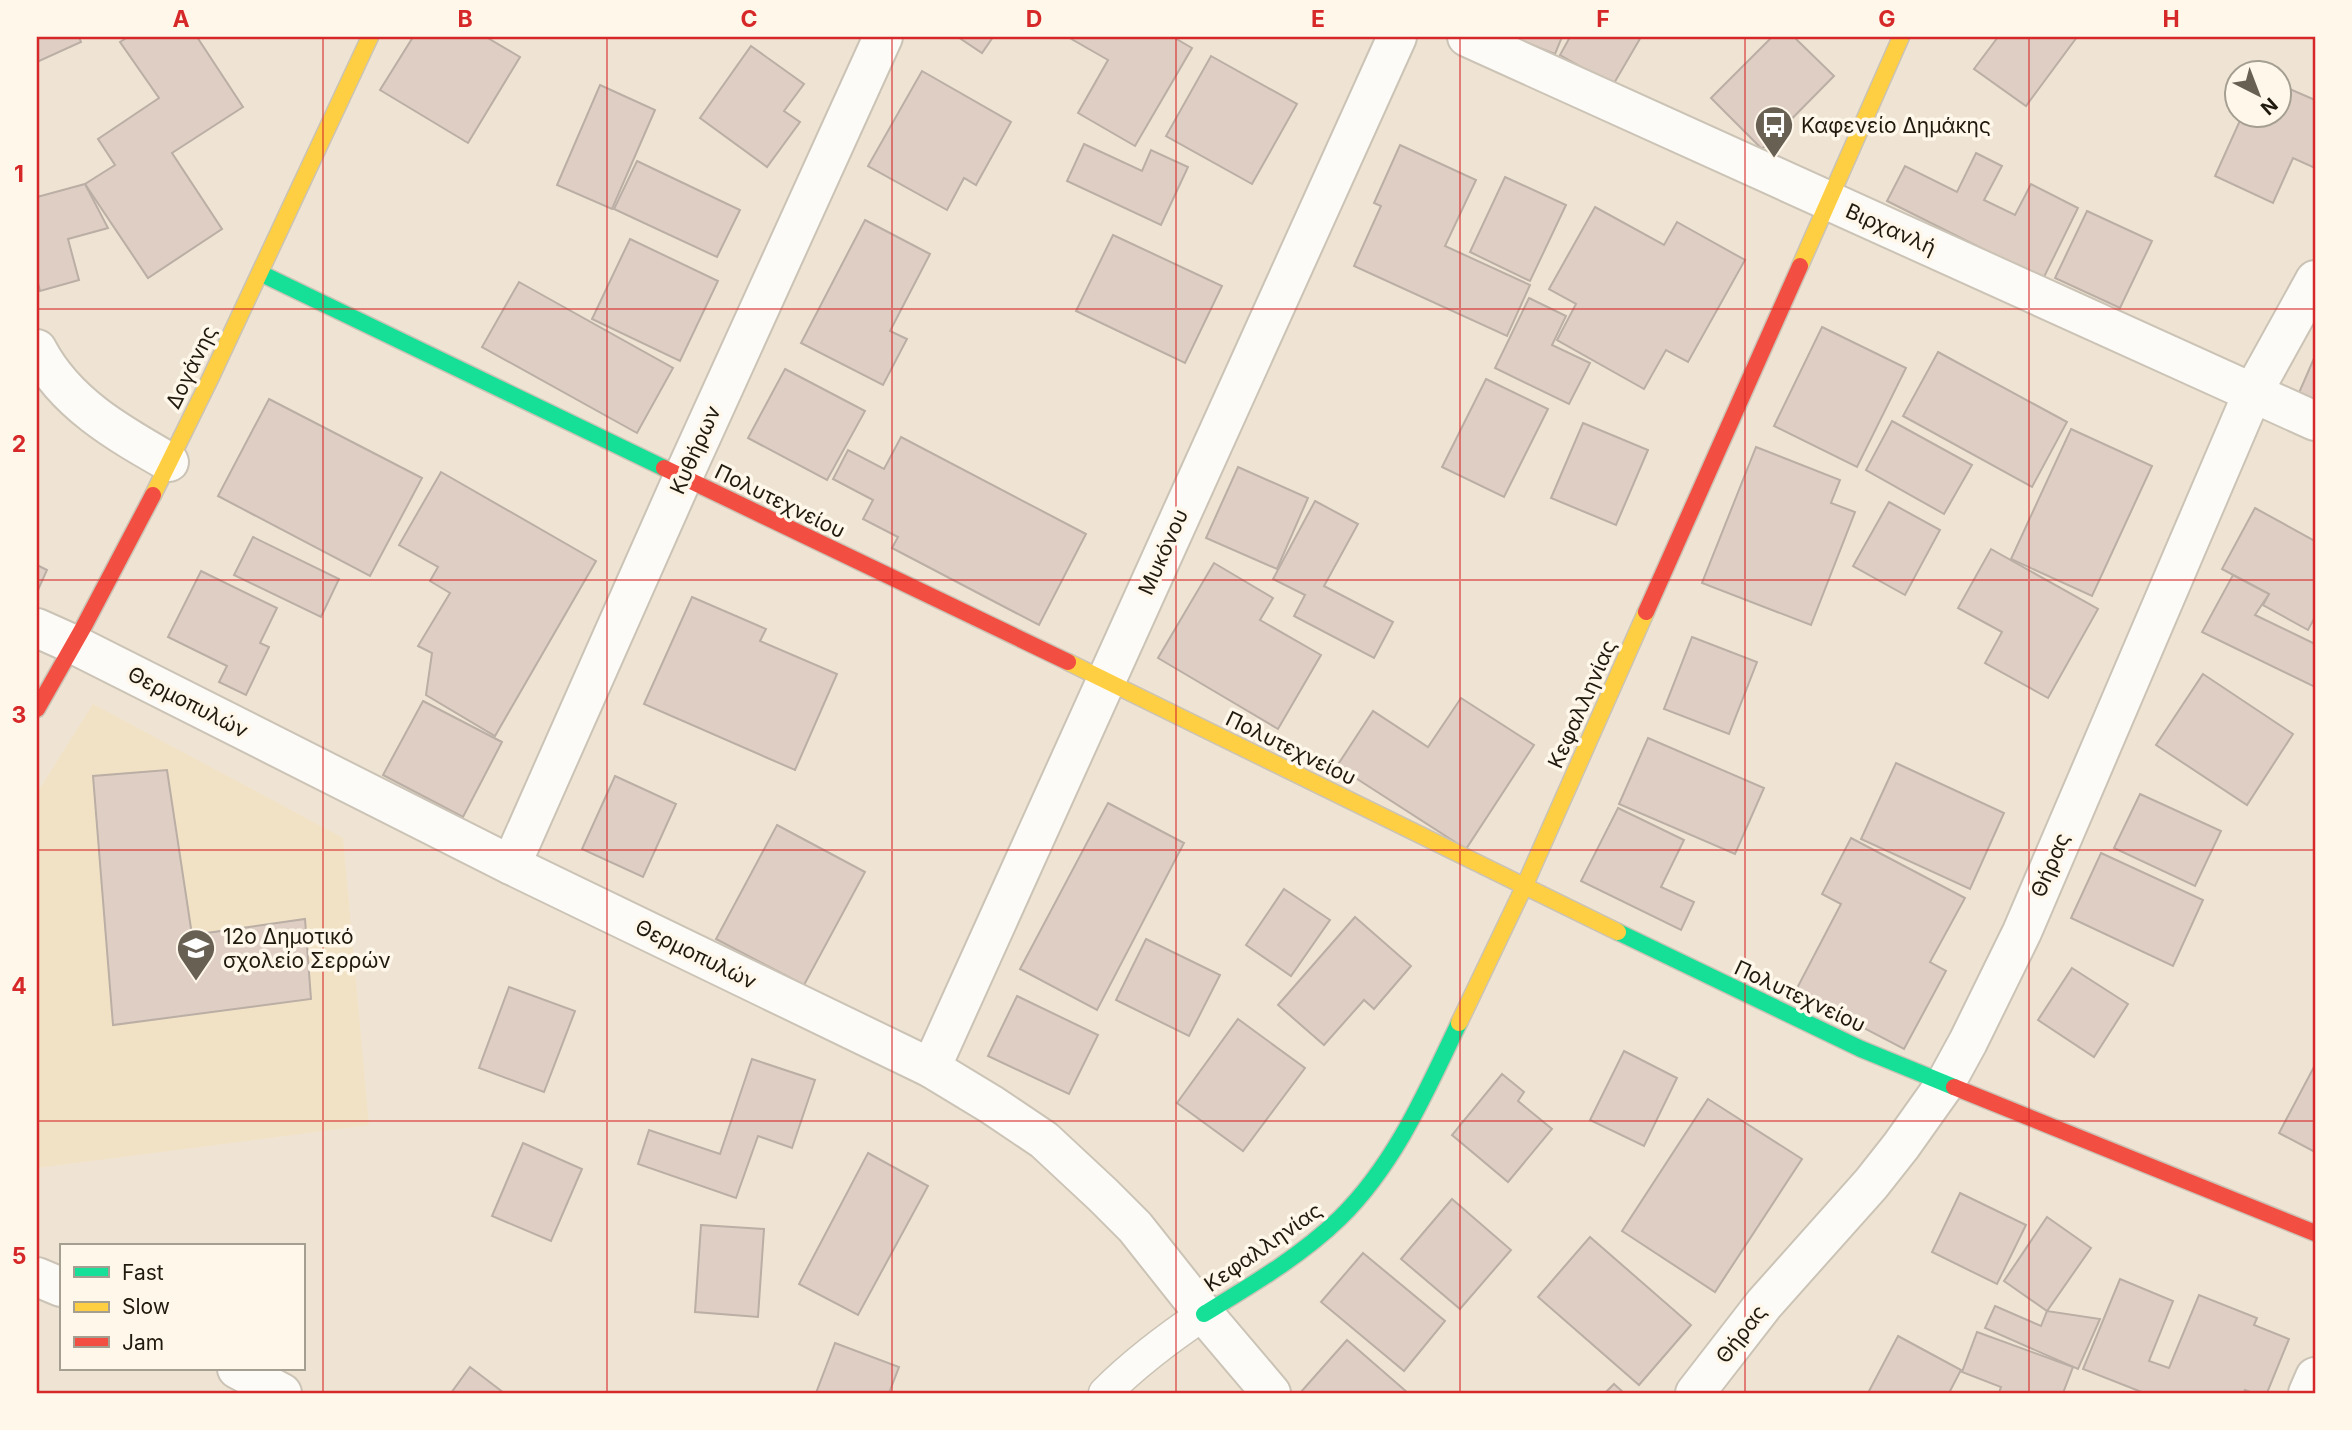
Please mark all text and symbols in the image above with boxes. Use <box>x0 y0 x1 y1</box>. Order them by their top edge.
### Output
text: A <box>172 5 190 33</box>
text: B <box>457 5 473 33</box>
text: C <box>740 5 758 33</box>
text: D <box>1026 5 1042 33</box>
text: E <box>1311 5 1325 33</box>
text: F <box>1596 5 1610 33</box>
text: G <box>1878 5 1896 33</box>
text: H <box>2162 5 2180 33</box>
north arrow <box>2222 60 2292 130</box>
text: N <box>2256 93 2282 120</box>
bus stop icon: Καφενείο Δημάκης <box>1753 104 1795 159</box>
place label: Καφενείο Δημάκης <box>1801 113 1991 138</box>
text: 1 <box>14 160 24 188</box>
street label: Βιρχανλή <box>1842 198 1940 260</box>
street label: Δογάνης <box>160 321 222 413</box>
street label: Κυθήρων <box>664 402 726 498</box>
text: 2 <box>12 430 26 458</box>
street label: Πολυτεχνείου <box>711 459 849 543</box>
street label: Μυκόνου <box>1133 505 1193 599</box>
street label: Κεφαλληνίας <box>1543 636 1621 772</box>
street label: Θερμοπυλών <box>124 661 252 743</box>
text: 3 <box>12 701 26 729</box>
street label: Πολυτεχνείου <box>1222 706 1360 790</box>
street label: Θήρας <box>2025 829 2075 901</box>
street label: Θερμοπυλών <box>631 914 761 994</box>
place label: 12ο Δημοτικό σχολείο Σερρών <box>223 924 391 973</box>
school or university icon: 12ο Δημοτικό σχολείο Σερρών <box>175 927 217 982</box>
street label: Πολυτεχνείου <box>1731 955 1869 1037</box>
text: 4 <box>11 972 27 1000</box>
street label: Κεφαλληνίας <box>1199 1197 1327 1297</box>
text: 5 <box>12 1242 26 1270</box>
legend <box>60 1244 304 1370</box>
text: Fast <box>122 1260 164 1285</box>
text: Slow <box>122 1294 170 1319</box>
street label: Θήρας <box>1710 1300 1772 1368</box>
text: Jam <box>122 1330 164 1355</box>

